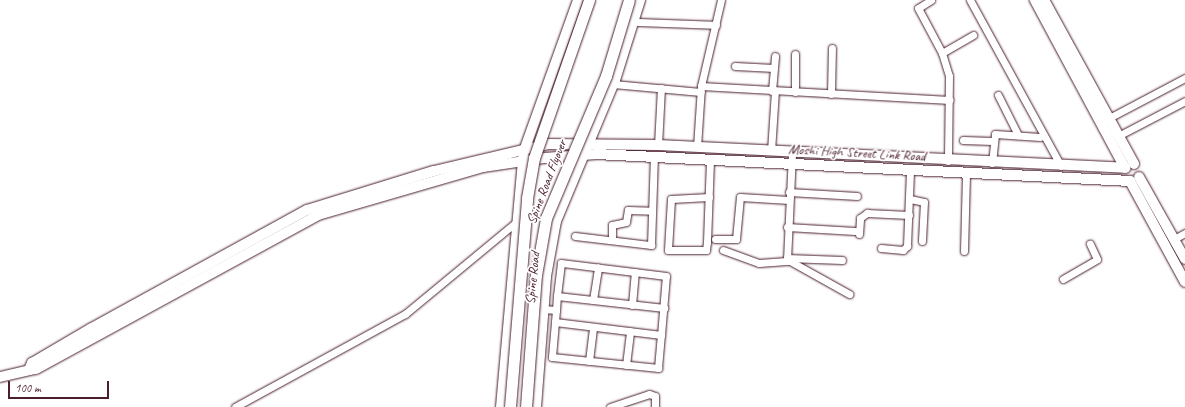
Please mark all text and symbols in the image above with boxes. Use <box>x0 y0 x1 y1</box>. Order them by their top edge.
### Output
street label: Spine Road Flyover <box>523 138 571 226</box>
street label: Moshi High Street Link Road <box>787 141 927 165</box>
street label: Spine Road <box>522 251 544 305</box>
scale bar <box>10 373 111 399</box>
text: 100 m <box>15 380 41 396</box>

